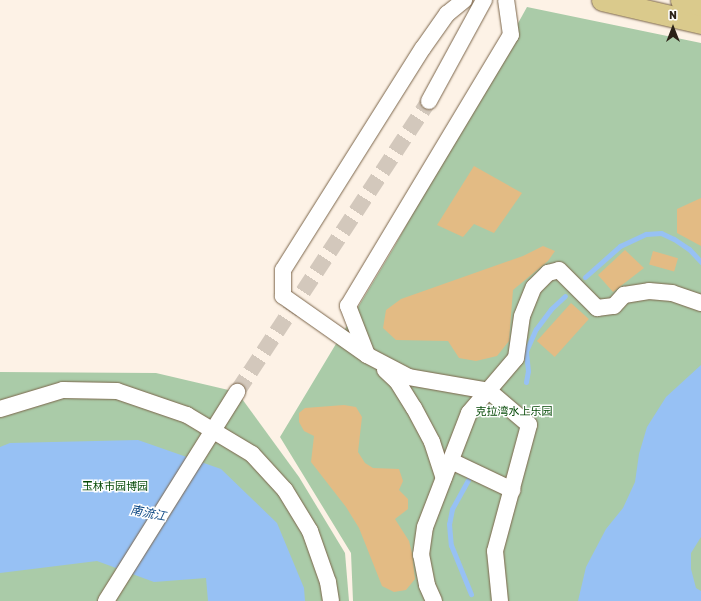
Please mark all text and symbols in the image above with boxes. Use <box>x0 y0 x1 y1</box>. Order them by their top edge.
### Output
north arrow <box>653 8 693 48</box>
text: N <box>669 9 677 22</box>
park label: 克拉湾水上乐园 <box>476 405 552 419</box>
park label: 玉林市园博园 <box>82 480 148 494</box>
water label: 南流江 <box>129 503 167 525</box>

